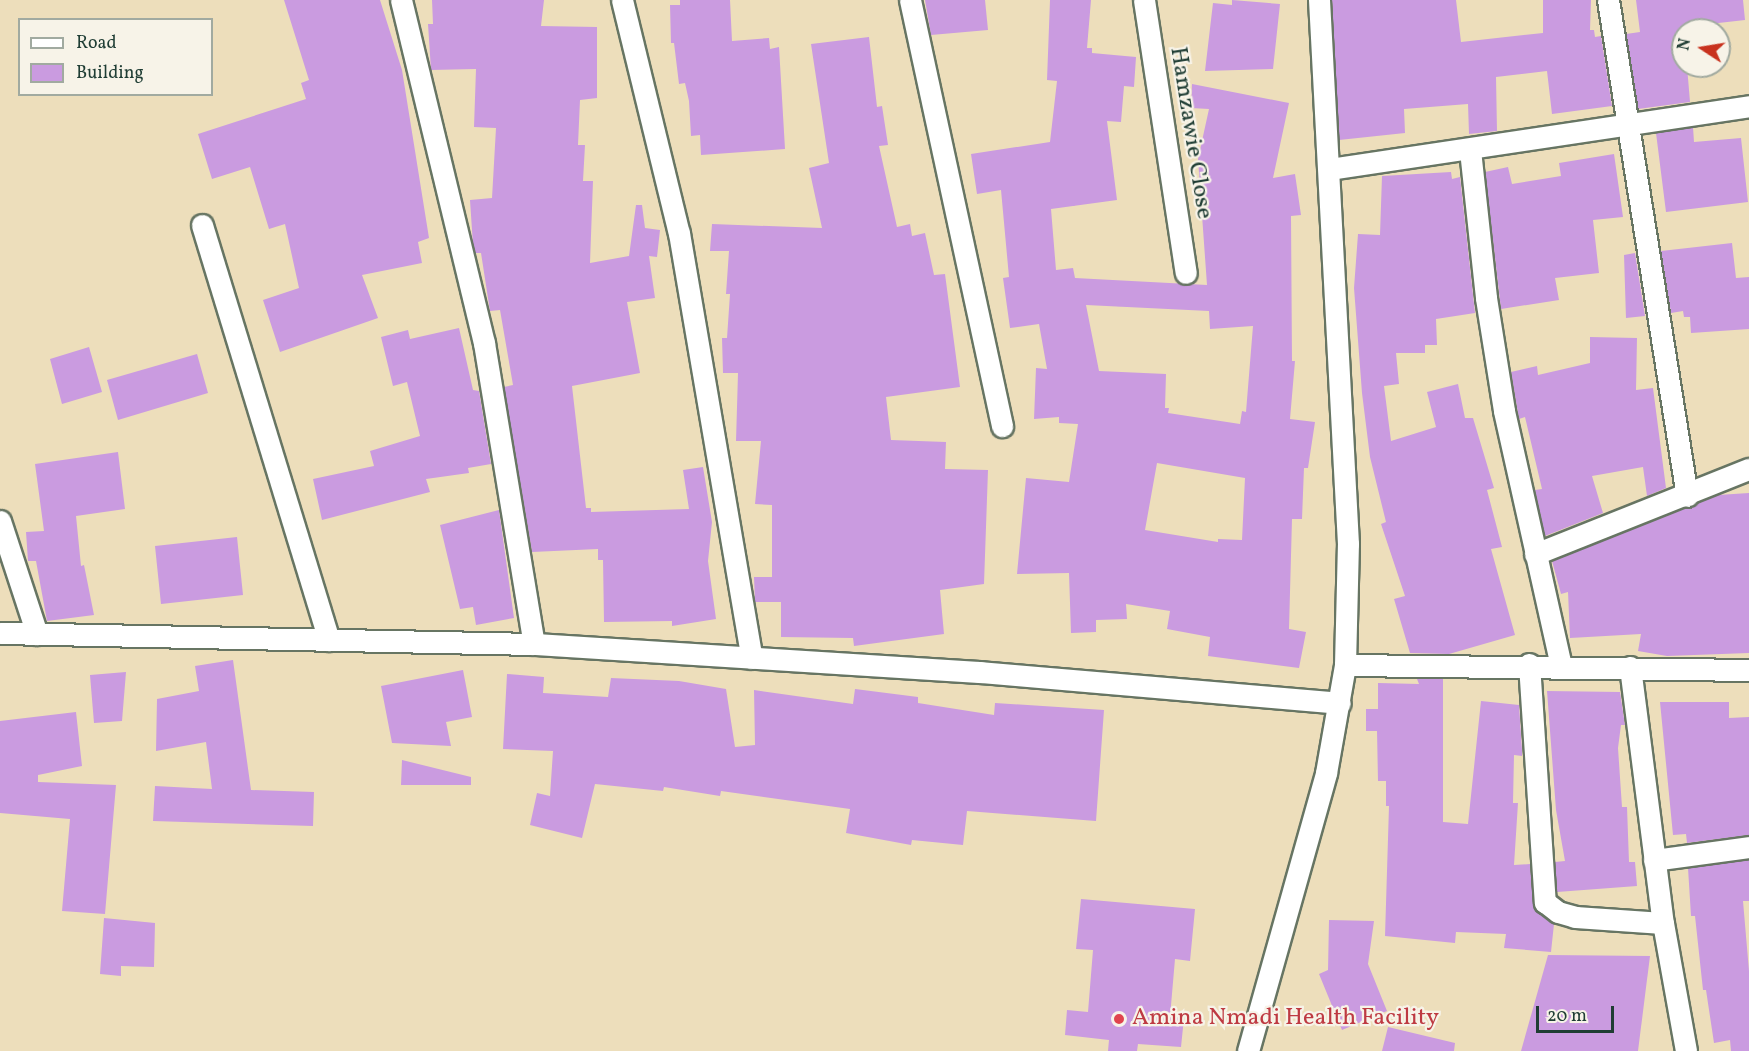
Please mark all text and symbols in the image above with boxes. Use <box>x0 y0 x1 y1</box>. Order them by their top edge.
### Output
legend <box>18 18 213 96</box>
north arrow <box>1671 18 1731 78</box>
text: Road <box>76 31 117 56</box>
text: N <box>1673 37 1697 53</box>
street label: Hamzawie Close <box>1162 45 1218 221</box>
text: Building <box>76 61 144 86</box>
scale bar <box>1539 994 1617 1032</box>
text: 20 m <box>1547 1004 1587 1029</box>
place label: Amina Nmadi Health Facility <box>1132 1005 1439 1033</box>
marker: Amina Nmadi Health Facility <box>1110 1010 1128 1028</box>

